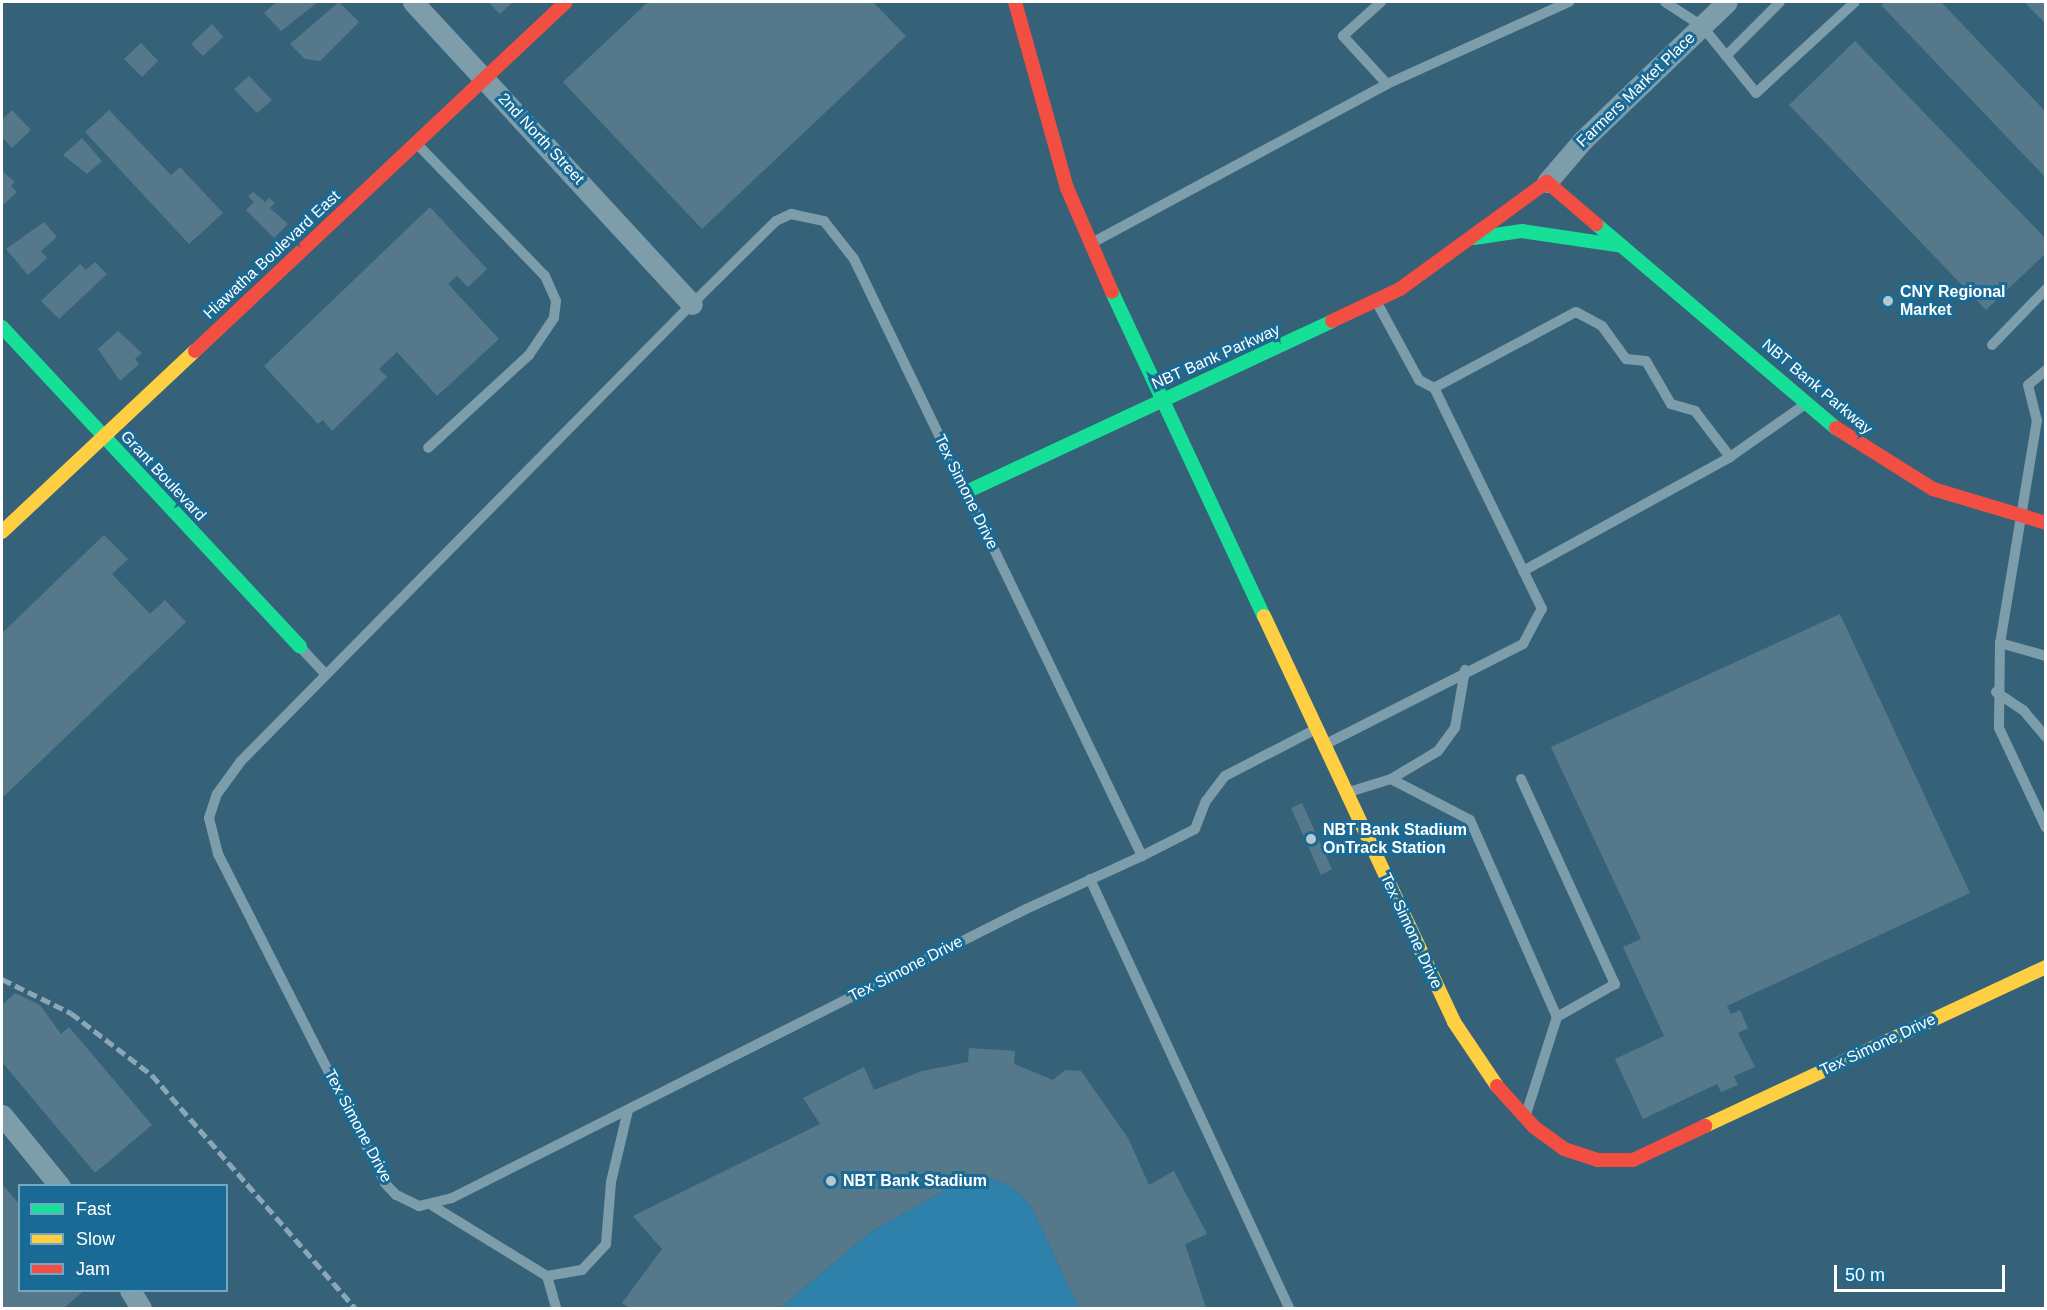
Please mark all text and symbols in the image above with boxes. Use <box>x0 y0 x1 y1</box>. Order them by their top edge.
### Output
street label: Farmers Market Place <box>1573 28 1699 152</box>
street label: 2nd North Street <box>494 90 588 188</box>
street label: Hiawatha Boulevard East <box>200 187 344 323</box>
place label: CNY Regional Market <box>1900 282 2006 320</box>
marker: CNY Regional Market <box>1881 294 1895 308</box>
street label: NBT Bank Parkway <box>1149 320 1283 394</box>
street label: NBT Bank Parkway <box>1758 335 1876 439</box>
street label: Grant Boulevard <box>116 427 210 525</box>
street label: Tex Simone Drive <box>930 431 1002 553</box>
place label: NBT Bank Stadium OnTrack Station <box>1323 820 1467 858</box>
marker: NBT Bank Stadium OnTrack Station <box>1304 832 1318 846</box>
street label: Tex Simone Drive <box>1376 870 1446 992</box>
street label: Tex Simone Drive <box>846 932 966 1006</box>
street label: Tex Simone Drive <box>1817 1010 1939 1080</box>
street label: Tex Simone Drive <box>320 1066 396 1186</box>
place label: NBT Bank Stadium <box>843 1171 987 1191</box>
marker: NBT Bank Stadium <box>824 1174 838 1188</box>
legend <box>18 1184 228 1292</box>
text: Fast <box>76 1199 111 1219</box>
text: Slow <box>76 1229 115 1249</box>
scale bar <box>1837 1253 2008 1291</box>
text: Jam <box>76 1259 110 1279</box>
text: 50 m <box>1845 1265 1885 1285</box>

